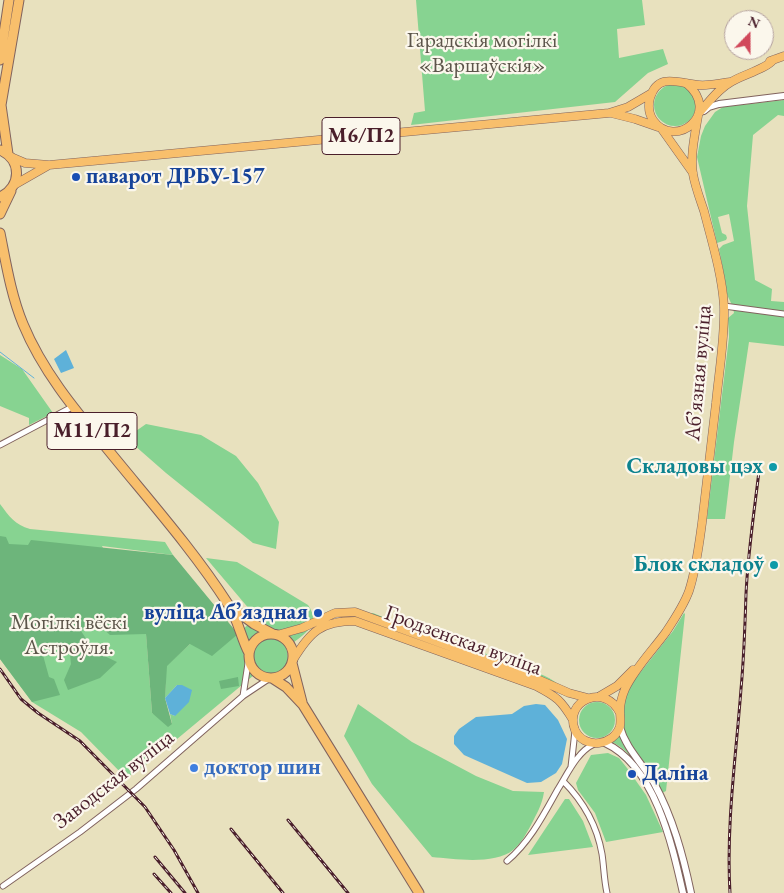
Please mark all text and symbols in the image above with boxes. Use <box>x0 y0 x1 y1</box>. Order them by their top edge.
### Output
north arrow <box>724 10 774 60</box>
text: N <box>746 12 763 32</box>
park label: Гарадскія могілкі «Варшаўскія» <box>407 28 557 80</box>
road number: М6/П2 <box>322 118 400 154</box>
place label: паварот ДРБУ-157 <box>86 164 265 190</box>
marker: паварот ДРБУ-157 <box>70 171 82 183</box>
street label: Абʼязная вуліца <box>680 304 718 442</box>
road number: М11/П2 <box>47 412 137 450</box>
place label: Складовы цэх <box>626 454 763 480</box>
marker: Складовы цэх <box>767 461 779 473</box>
place label: Блок складоў <box>634 552 764 578</box>
marker: Блок складоў <box>768 559 780 571</box>
place label: вуліца Абʼяздная <box>144 600 308 626</box>
street label: Гродзенская вуліца <box>381 600 545 682</box>
marker: вуліца Абʼяздная <box>312 607 324 619</box>
park label: Могілкі вёскі Астроўля. <box>11 610 127 661</box>
street label: Заводская вуліца <box>48 725 180 835</box>
place label: доктор шин <box>204 755 321 781</box>
place label: Даліна <box>642 761 708 787</box>
marker: доктор шин <box>188 762 200 774</box>
marker: Даліна <box>626 768 638 780</box>

